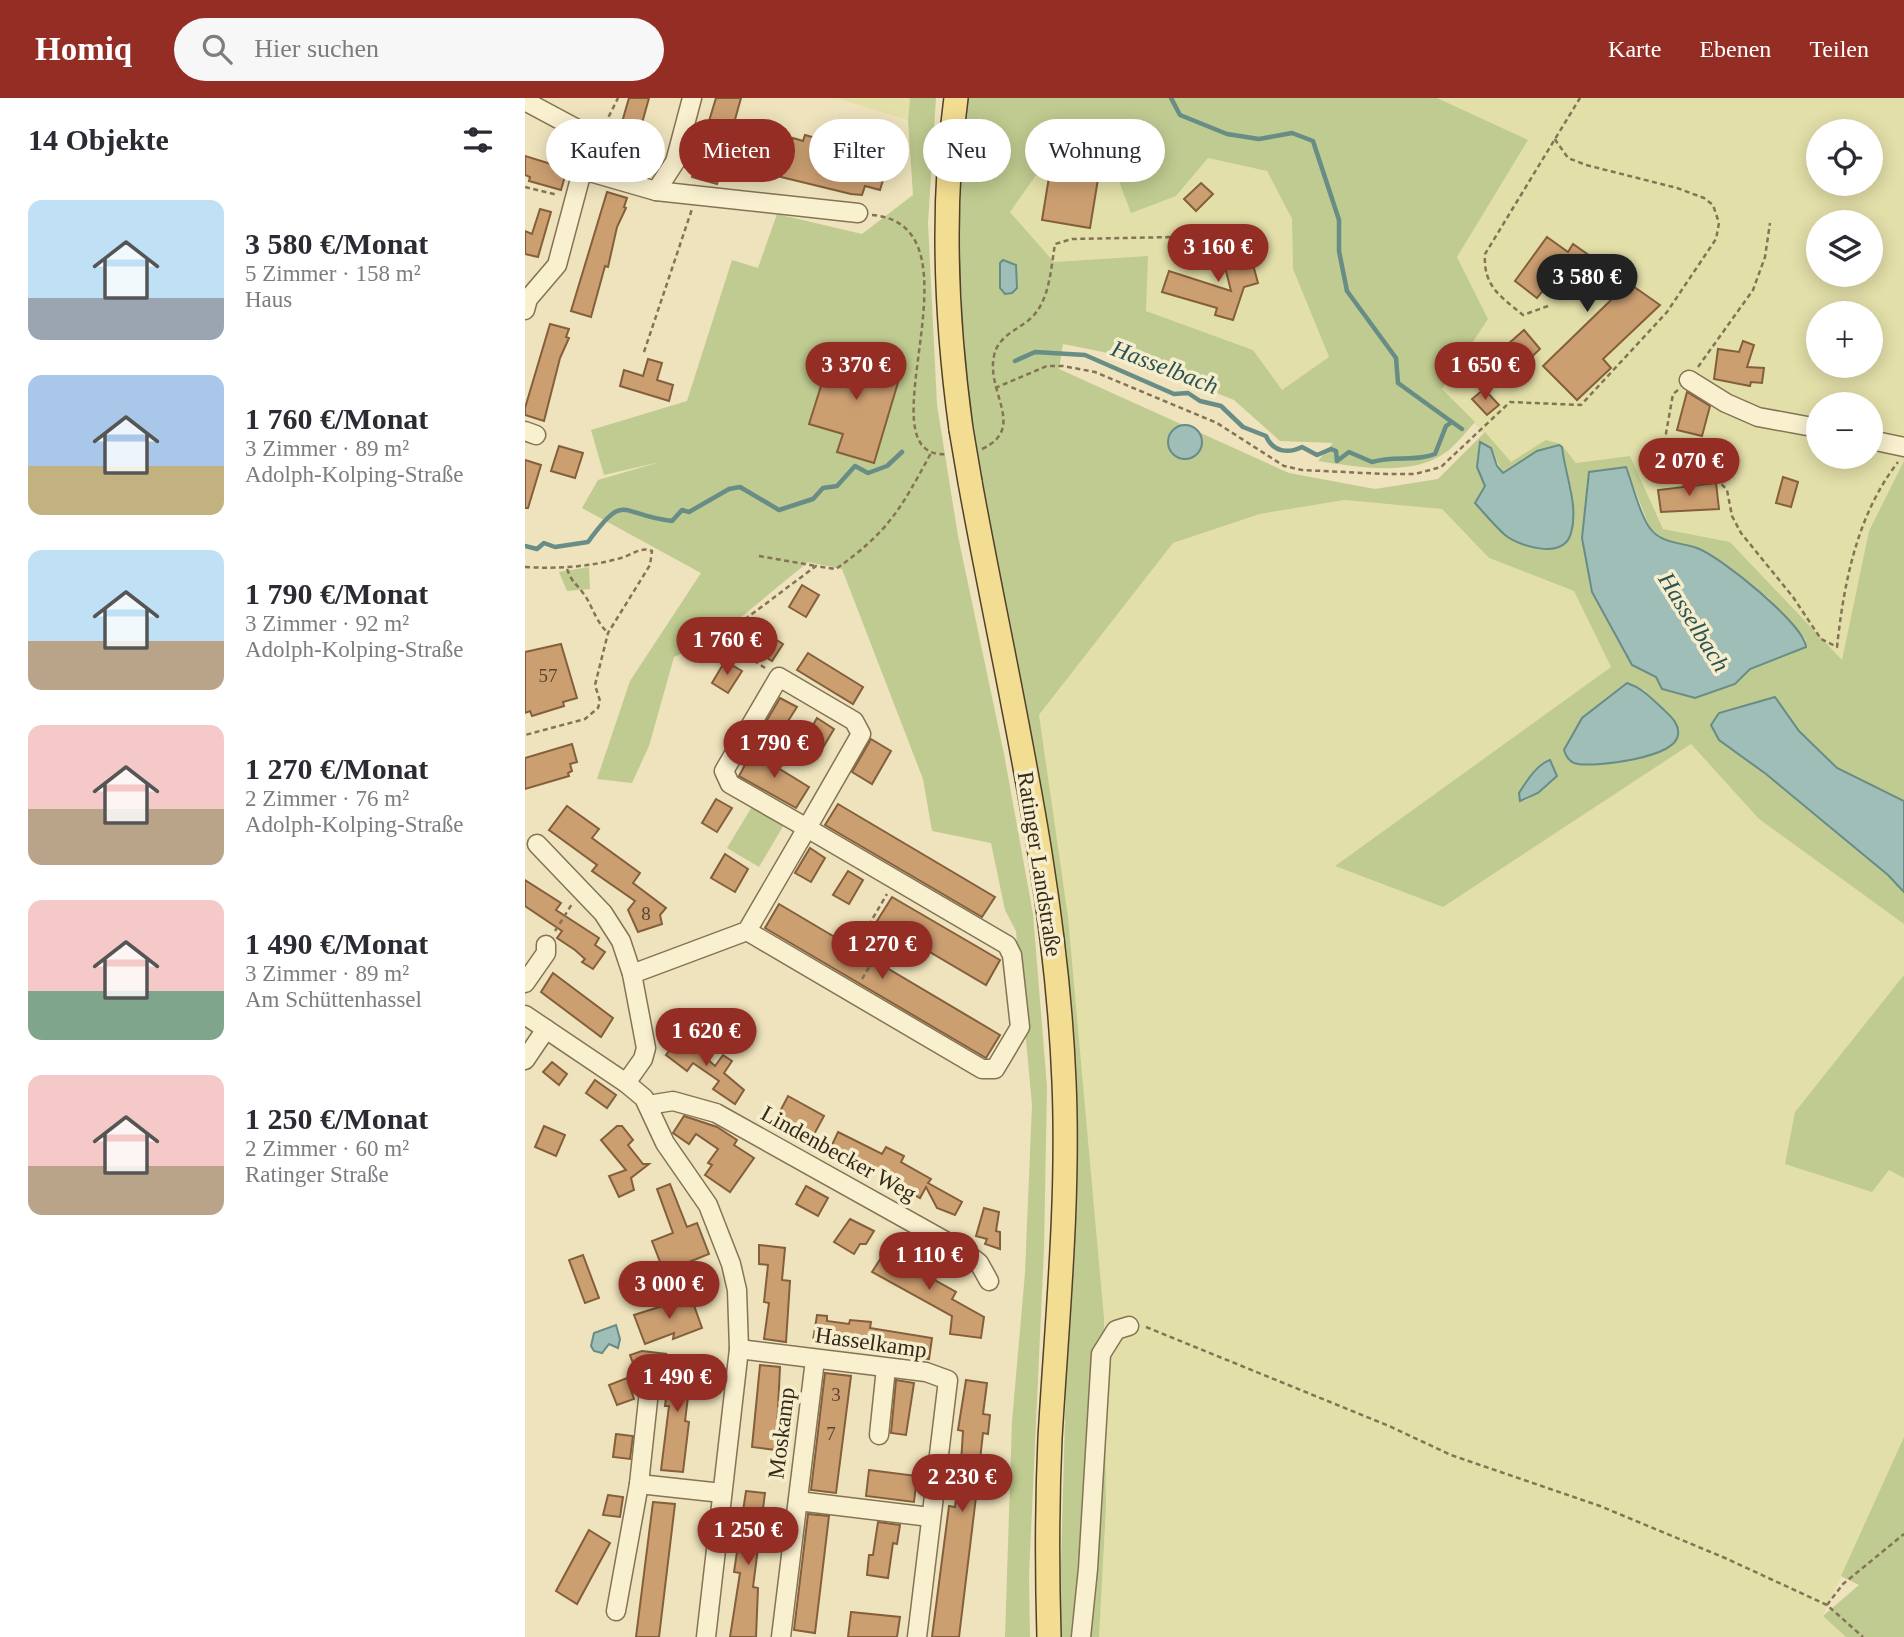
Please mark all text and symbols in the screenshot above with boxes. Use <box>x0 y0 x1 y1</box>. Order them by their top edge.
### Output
search box <box>174 18 664 81</box>
icon: search <box>198 30 236 68</box>
text: Homiq <box>35 31 132 67</box>
text: Hier suchen <box>254 34 379 63</box>
text: Karte <box>1608 36 1661 62</box>
text: Ebenen <box>1699 36 1771 62</box>
text: Teilen <box>1809 36 1869 62</box>
chip: Kaufen <box>546 119 665 182</box>
chip: Mieten <box>679 119 795 182</box>
chip: Filter <box>809 119 909 182</box>
chip: Neu <box>923 119 1011 182</box>
chip: Wohnung <box>1025 119 1165 182</box>
map controls <box>1806 119 1883 469</box>
button: locate <box>1806 119 1883 196</box>
icon: filters <box>459 121 497 159</box>
text: 14 Objekte <box>28 123 169 156</box>
button: layers <box>1806 210 1883 287</box>
pin: 3 160 € <box>1153 225 1283 284</box>
text: 3 580 €/Monat <box>245 227 428 260</box>
icon: home <box>84 228 168 312</box>
text: 3 160 € <box>1184 234 1253 259</box>
pin: 3 580 € <box>1522 254 1652 314</box>
text: 5 Zimmer · 158 m² <box>245 261 421 286</box>
text: 3 580 € <box>1553 264 1622 289</box>
text: Haus <box>245 287 292 312</box>
button: + <box>1806 301 1883 378</box>
water label: Hasselbach <box>1107 334 1222 399</box>
pin: 3 370 € <box>791 342 921 402</box>
pin: 1 650 € <box>1420 342 1550 402</box>
text: 3 370 € <box>822 352 891 377</box>
text: 1 650 € <box>1451 352 1520 377</box>
button: − <box>1806 392 1883 469</box>
text: 1 760 €/Monat <box>245 402 428 435</box>
icon: home <box>84 403 168 487</box>
text: 3 Zimmer · 89 m² <box>245 436 409 461</box>
pin: 2 070 € <box>1624 438 1754 498</box>
text: 2 070 € <box>1655 448 1724 473</box>
text: Adolph-Kolping-Straße <box>245 462 463 487</box>
water label: Hasselbach <box>1653 567 1735 676</box>
text: 1 790 €/Monat <box>245 577 428 610</box>
icon: home <box>84 578 168 662</box>
text: 3 Zimmer · 92 m² <box>245 611 409 636</box>
pin: 1 760 € <box>662 618 792 677</box>
text: 1 760 € <box>693 627 762 652</box>
text: Adolph-Kolping-Straße <box>245 637 463 662</box>
house number: 57 <box>539 665 558 686</box>
pin: 1 790 € <box>709 720 839 780</box>
text: 1 790 € <box>740 730 809 755</box>
text: 1 270 €/Monat <box>245 752 428 785</box>
icon: home <box>84 753 168 837</box>
street label: Ratinger Landstraße <box>1013 770 1066 958</box>
text: 2 Zimmer · 76 m² <box>245 786 409 811</box>
text: Adolph-Kolping-Straße <box>245 812 463 837</box>
house number: 8 <box>641 903 651 924</box>
pin: 1 270 € <box>817 922 947 981</box>
text: 1 490 €/Monat <box>245 927 428 960</box>
icon: home <box>84 928 168 1012</box>
text: 1 270 € <box>848 931 917 956</box>
text: 3 Zimmer · 89 m² <box>245 961 409 986</box>
text: Am Schüttenhassel <box>245 987 422 1012</box>
pin: 1 620 € <box>641 1009 771 1068</box>
text: 1 620 € <box>672 1018 741 1043</box>
street label: Lindenbecker Weg <box>757 1100 921 1207</box>
text: 1 250 €/Monat <box>245 1102 428 1135</box>
icon: home <box>84 1103 168 1187</box>
text: 2 Zimmer · 60 m² <box>245 1136 409 1161</box>
text: Ratinger Straße <box>245 1162 389 1187</box>
pin: 1 110 € <box>864 1232 994 1292</box>
text: 1 110 € <box>895 1242 963 1267</box>
pin: 3 000 € <box>604 1262 734 1321</box>
text: 3 000 € <box>635 1271 704 1296</box>
street label: Hasselkamp <box>814 1322 928 1363</box>
pin: 1 490 € <box>612 1354 742 1414</box>
text: 1 490 € <box>643 1364 712 1389</box>
house number: 3 <box>831 1384 841 1405</box>
street label: Moskamp <box>763 1386 800 1480</box>
house number: 7 <box>826 1423 836 1444</box>
pin: 2 230 € <box>897 1454 1027 1514</box>
text: 2 230 € <box>928 1464 997 1489</box>
pin: 1 250 € <box>683 1508 813 1567</box>
text: 1 250 € <box>714 1517 783 1542</box>

